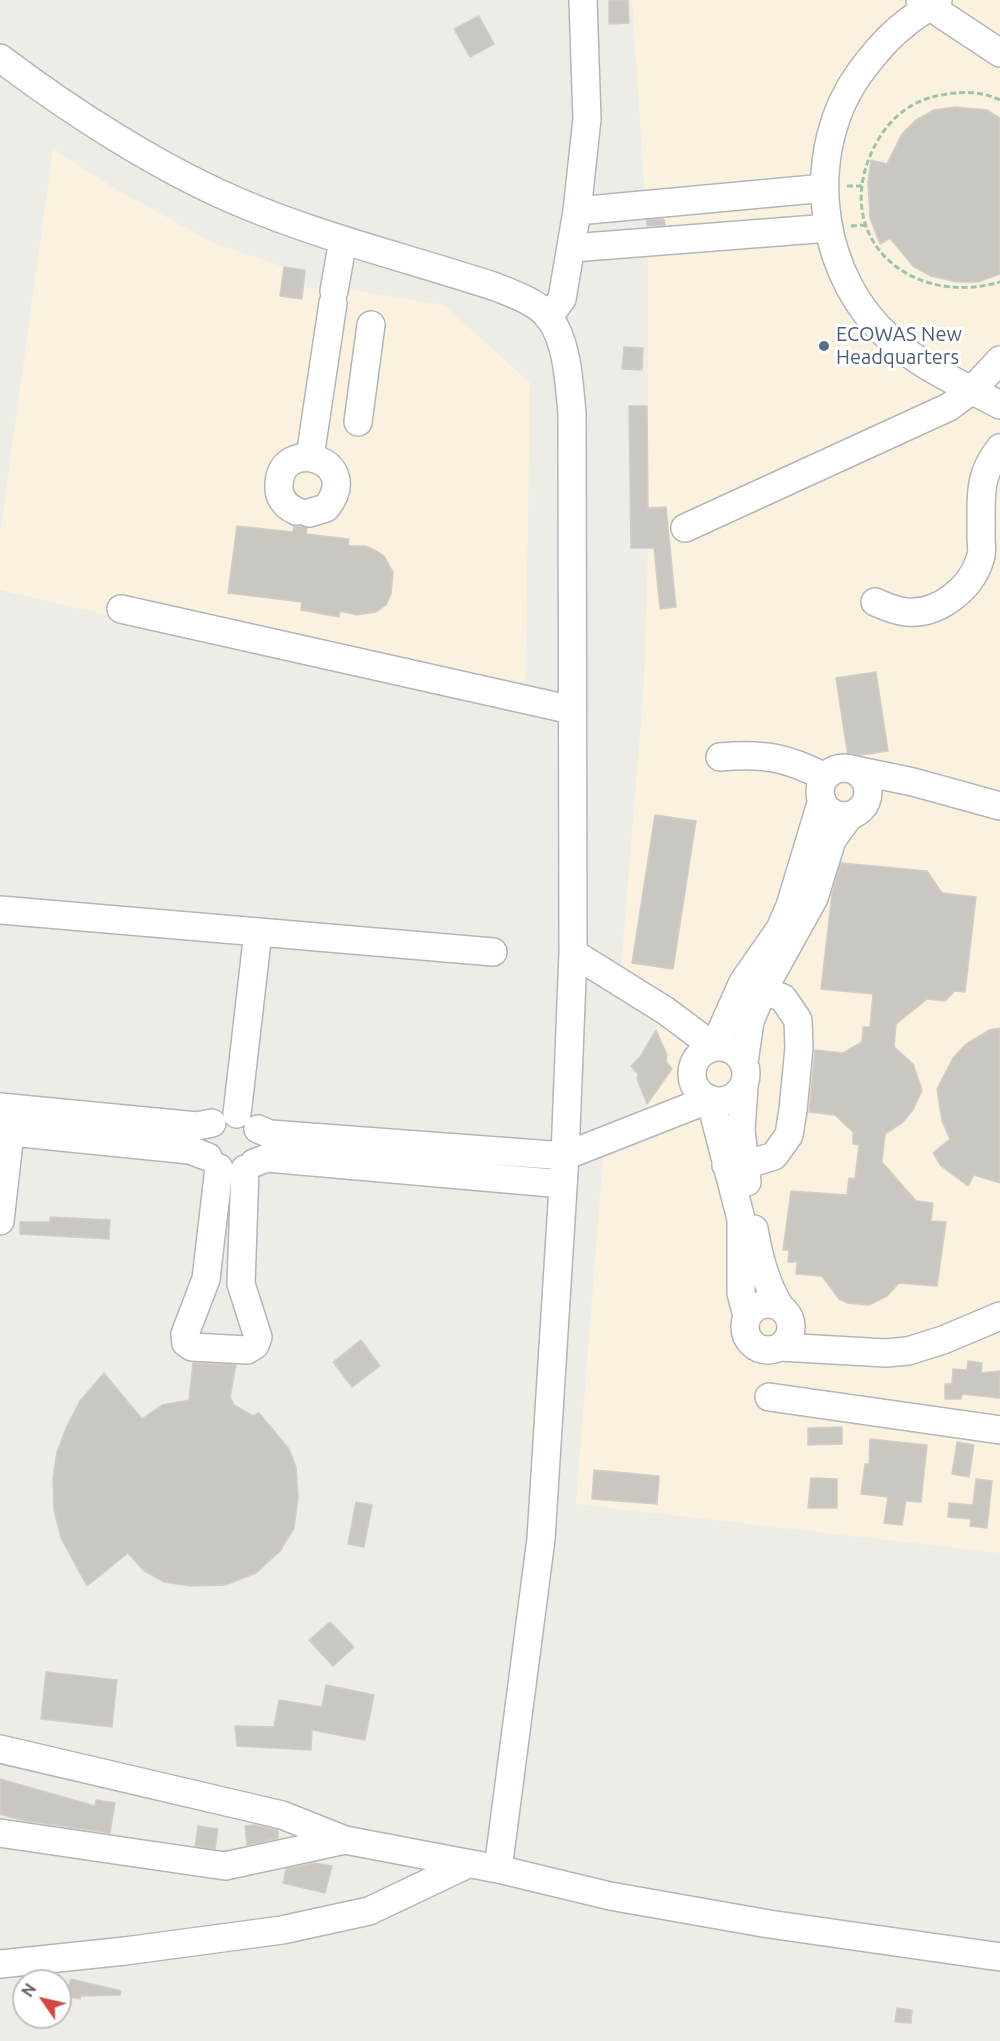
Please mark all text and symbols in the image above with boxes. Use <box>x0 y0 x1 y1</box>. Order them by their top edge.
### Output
place label: ECOWAS New Headquarters <box>836 322 962 369</box>
marker: ECOWAS New Headquarters <box>817 339 831 353</box>
north arrow <box>12 1969 72 2029</box>
text: N <box>18 1980 40 2000</box>

